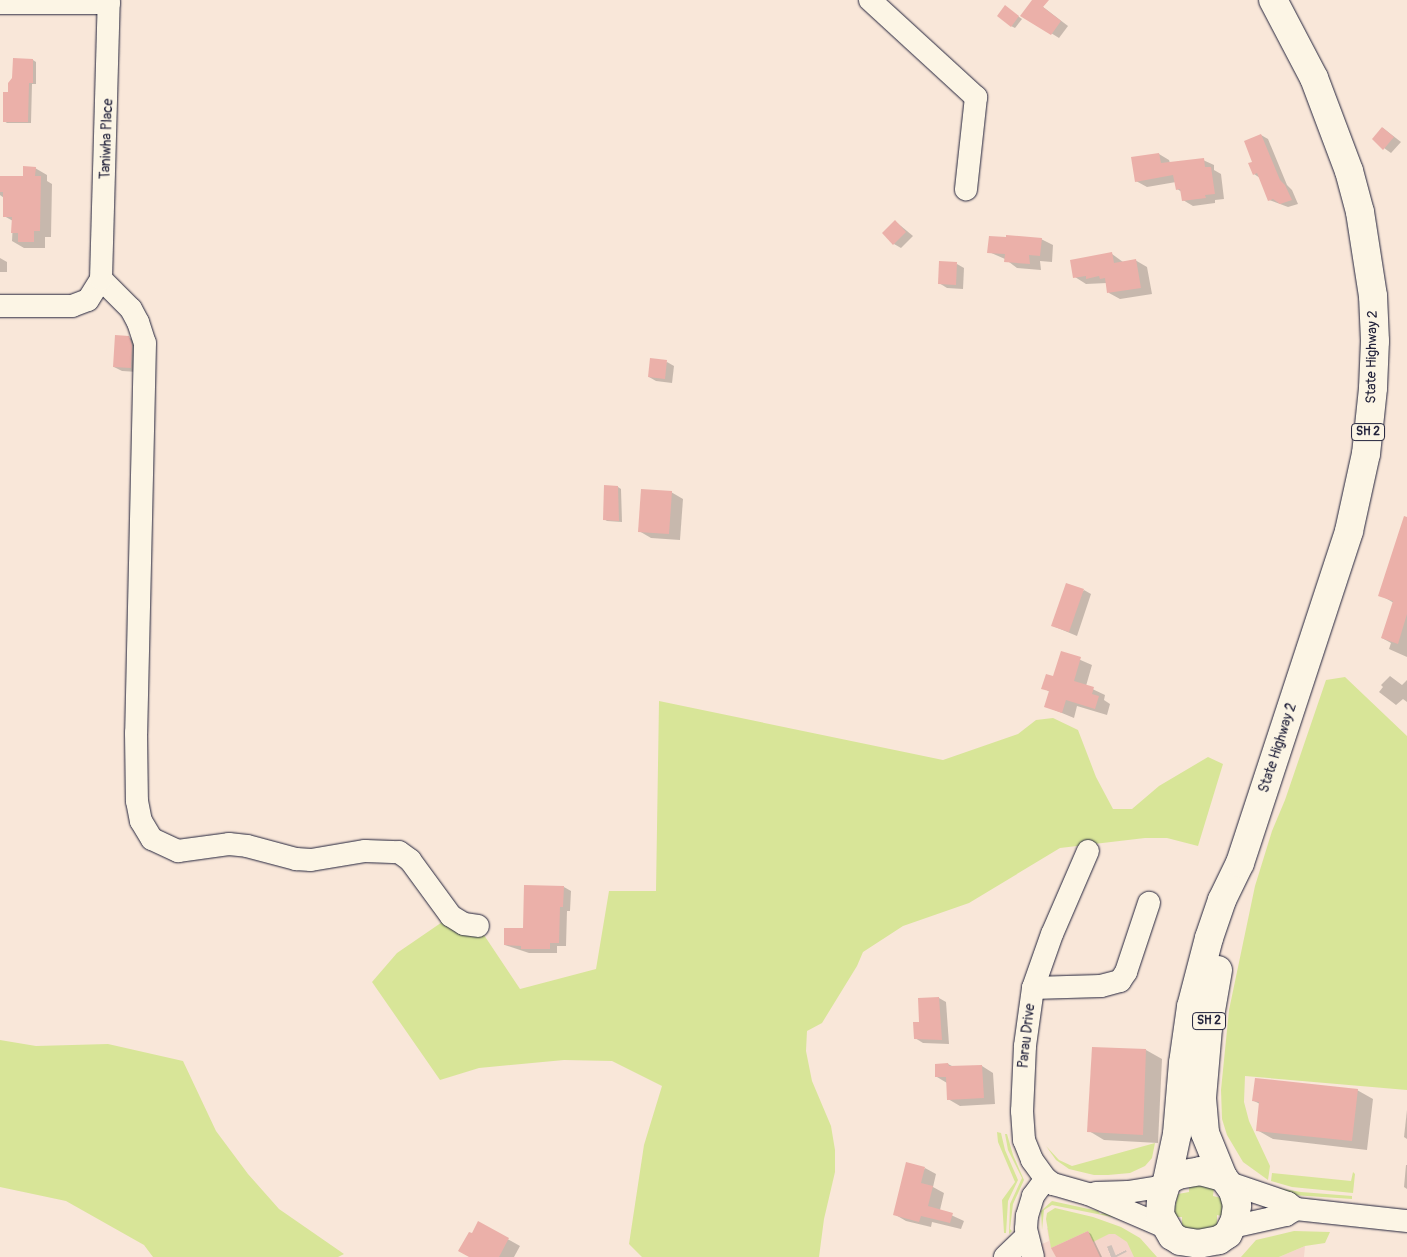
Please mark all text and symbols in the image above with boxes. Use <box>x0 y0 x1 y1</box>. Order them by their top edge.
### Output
street label: Taniwha Place <box>97 98 117 180</box>
street label: State Highway 2 <box>1363 310 1381 404</box>
road number: SH 2 <box>1350 422 1386 442</box>
street label: State Highway 2 <box>1256 701 1300 795</box>
street label: Parau Drive <box>1015 1003 1039 1069</box>
road number: SH 2 <box>1192 1011 1226 1030</box>

